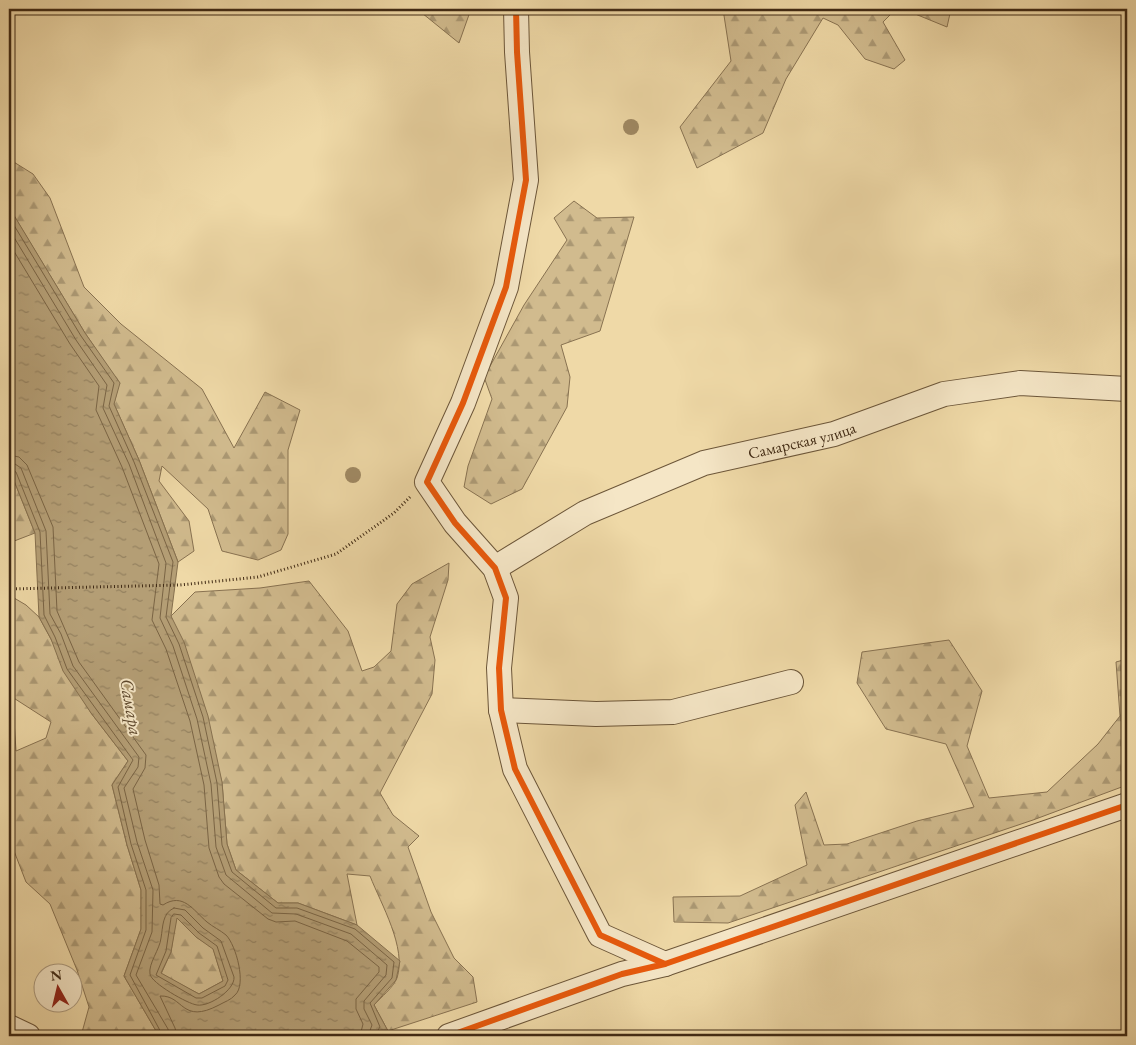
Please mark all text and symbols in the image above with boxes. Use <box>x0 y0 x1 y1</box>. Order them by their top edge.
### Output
street label: Самарская улица <box>746 417 859 464</box>
water label: Самара <box>114 677 148 737</box>
north arrow <box>32 962 82 1012</box>
text: N <box>49 965 64 985</box>

